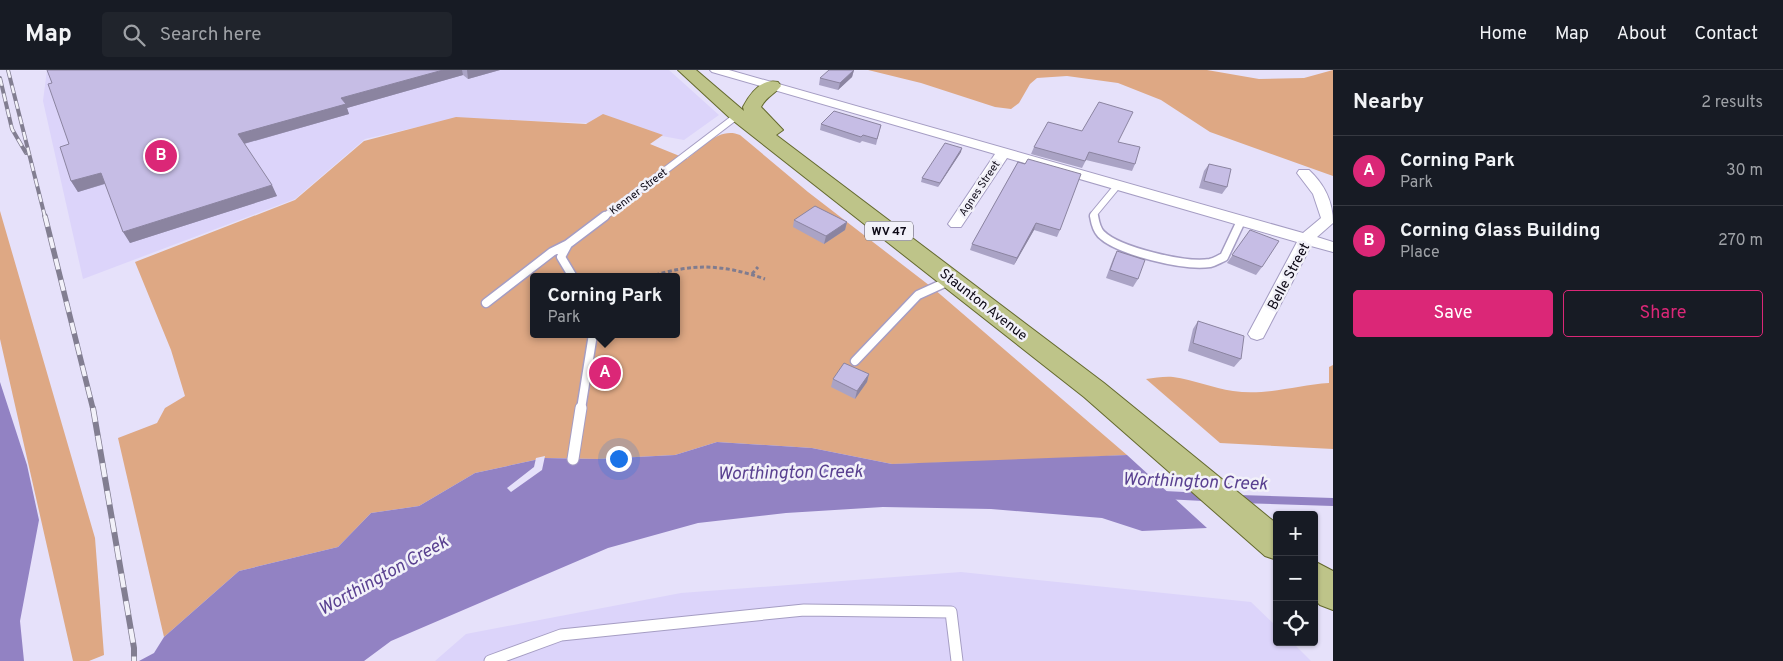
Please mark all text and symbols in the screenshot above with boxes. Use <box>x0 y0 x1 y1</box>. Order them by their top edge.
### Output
search box <box>102 12 452 57</box>
text: Map <box>25 20 72 50</box>
icon: search <box>120 21 148 49</box>
text: Search here <box>160 23 261 47</box>
text: Home <box>1479 23 1527 46</box>
text: Map <box>1555 23 1589 46</box>
text: About <box>1617 23 1666 46</box>
text: Contact <box>1694 23 1758 46</box>
text: Nearby <box>1353 89 1424 116</box>
text: 2 results <box>1701 93 1763 113</box>
pin: B <box>145 137 177 175</box>
text: Corning Park <box>1400 149 1515 173</box>
street label: Agnes Street <box>956 158 1003 219</box>
text: A <box>1363 161 1375 181</box>
text: 30 m <box>1726 161 1763 181</box>
street label: Kenner Street <box>607 165 670 218</box>
text: Park <box>1400 173 1433 193</box>
text: Corning Glass Building <box>1400 219 1600 243</box>
road number: WV 47 <box>865 222 913 240</box>
text: B <box>1363 231 1375 251</box>
text: 270 m <box>1718 231 1763 251</box>
street label: Belle Street <box>1265 240 1314 313</box>
text: Place <box>1400 243 1440 263</box>
street label: Staunton Avenue <box>936 266 1030 345</box>
popup <box>530 273 680 338</box>
text: Corning Park <box>548 284 662 308</box>
button: Save <box>1353 290 1553 337</box>
button: Share <box>1563 290 1763 337</box>
text: Park <box>548 308 581 328</box>
pin: A <box>589 354 621 392</box>
your location <box>606 446 632 472</box>
water label: Worthington Creek <box>717 461 864 486</box>
water label: Worthington Creek <box>1122 468 1269 497</box>
map controls <box>1273 511 1318 646</box>
button: + <box>1273 511 1318 556</box>
water label: Worthington Creek <box>315 531 454 622</box>
button: − <box>1273 556 1318 601</box>
button: locate <box>1273 601 1318 646</box>

